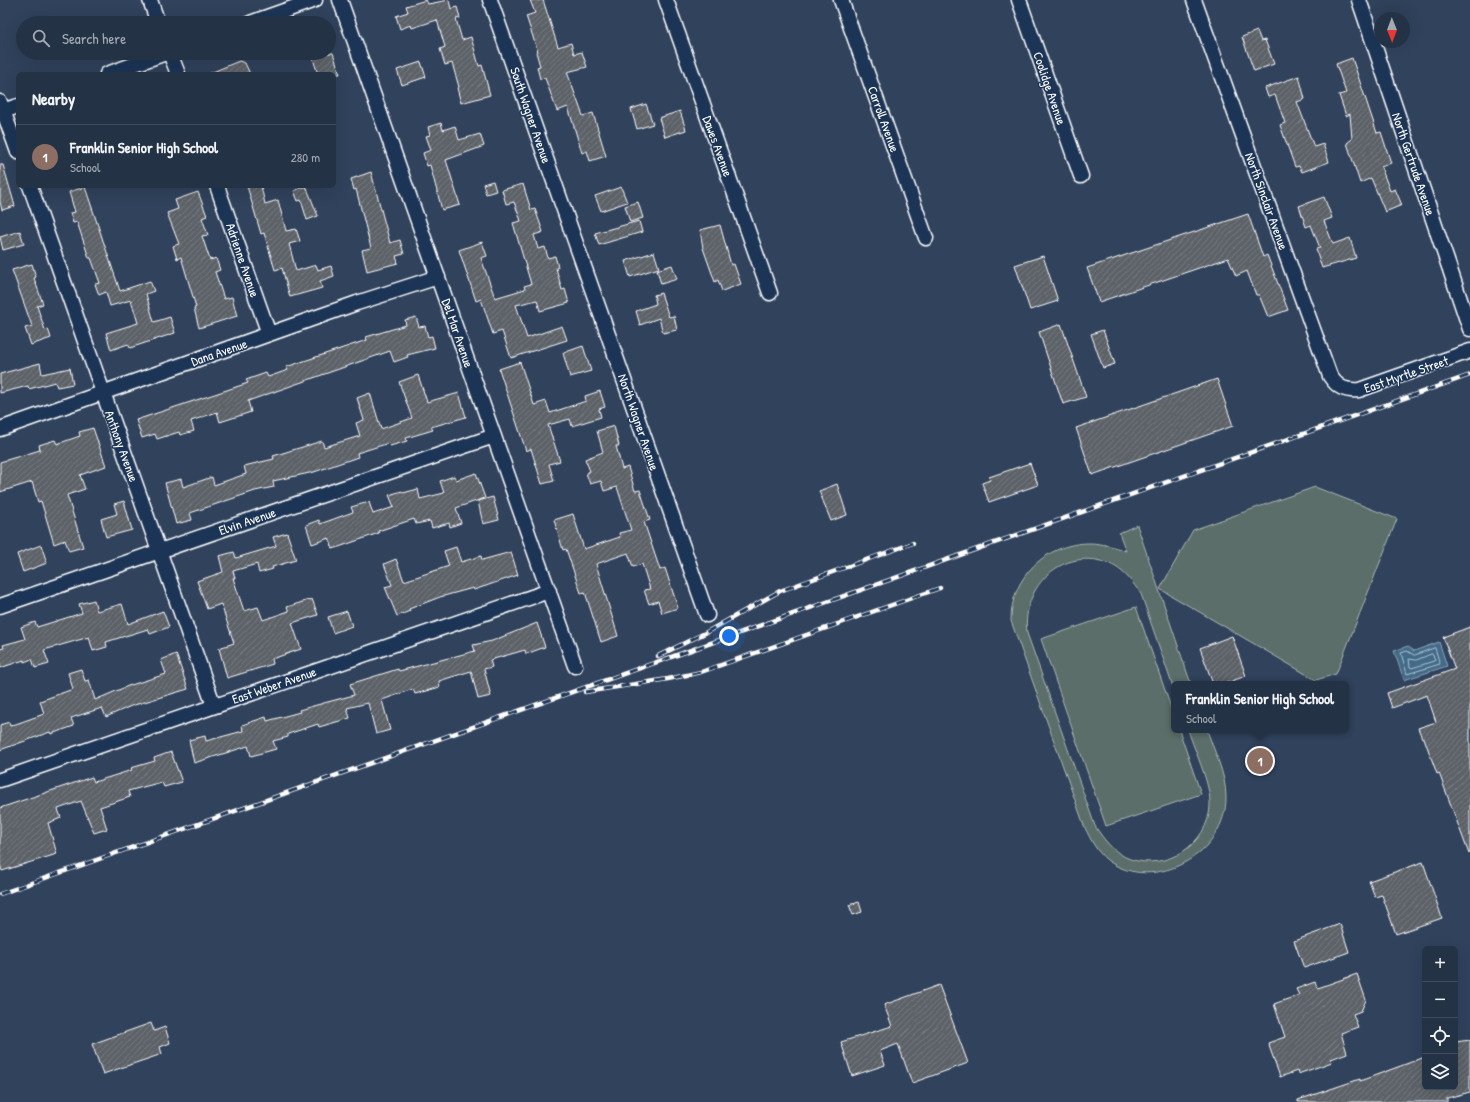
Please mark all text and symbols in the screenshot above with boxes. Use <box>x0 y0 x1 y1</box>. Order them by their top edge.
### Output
north arrow <box>1374 12 1410 48</box>
search box <box>16 16 336 60</box>
icon: search <box>30 27 52 49</box>
text: Search here <box>62 28 126 49</box>
street label: Coolidge Avenue <box>1029 49 1071 127</box>
street label: South Wagner Avenue <box>506 65 556 165</box>
street label: Carroll Avenue <box>864 83 904 155</box>
text: Nearby <box>32 87 75 110</box>
street label: North Gertrude Avenue <box>1388 110 1440 218</box>
street label: Dawes Avenue <box>699 113 737 179</box>
text: Franklin Senior High School <box>70 137 218 158</box>
text: 1 <box>43 148 47 166</box>
text: 280 m <box>291 148 320 166</box>
street label: North Sinclair Avenue <box>1241 150 1293 252</box>
text: School <box>70 158 100 176</box>
street label: Adrienne Avenue <box>222 220 264 300</box>
street label: Del Mar Avenue <box>438 296 478 370</box>
street label: Dana Avenue <box>189 334 249 370</box>
street label: East Myrtle Street <box>1362 351 1451 397</box>
street label: North Wagner Avenue <box>614 371 664 473</box>
street label: Anthony Avenue <box>101 408 143 484</box>
street label: Elvin Avenue <box>216 503 278 539</box>
your location <box>719 626 739 646</box>
street label: East Weber Avenue <box>229 662 319 708</box>
popup <box>1171 681 1349 733</box>
text: Franklin Senior High School <box>1186 688 1334 709</box>
text: School <box>1186 709 1216 727</box>
pin: 1 <box>1247 746 1273 776</box>
map controls <box>1422 946 1458 1090</box>
button: + <box>1422 946 1458 982</box>
button: − <box>1422 982 1458 1018</box>
button: locate <box>1422 1018 1458 1054</box>
button: layers <box>1422 1054 1458 1090</box>

